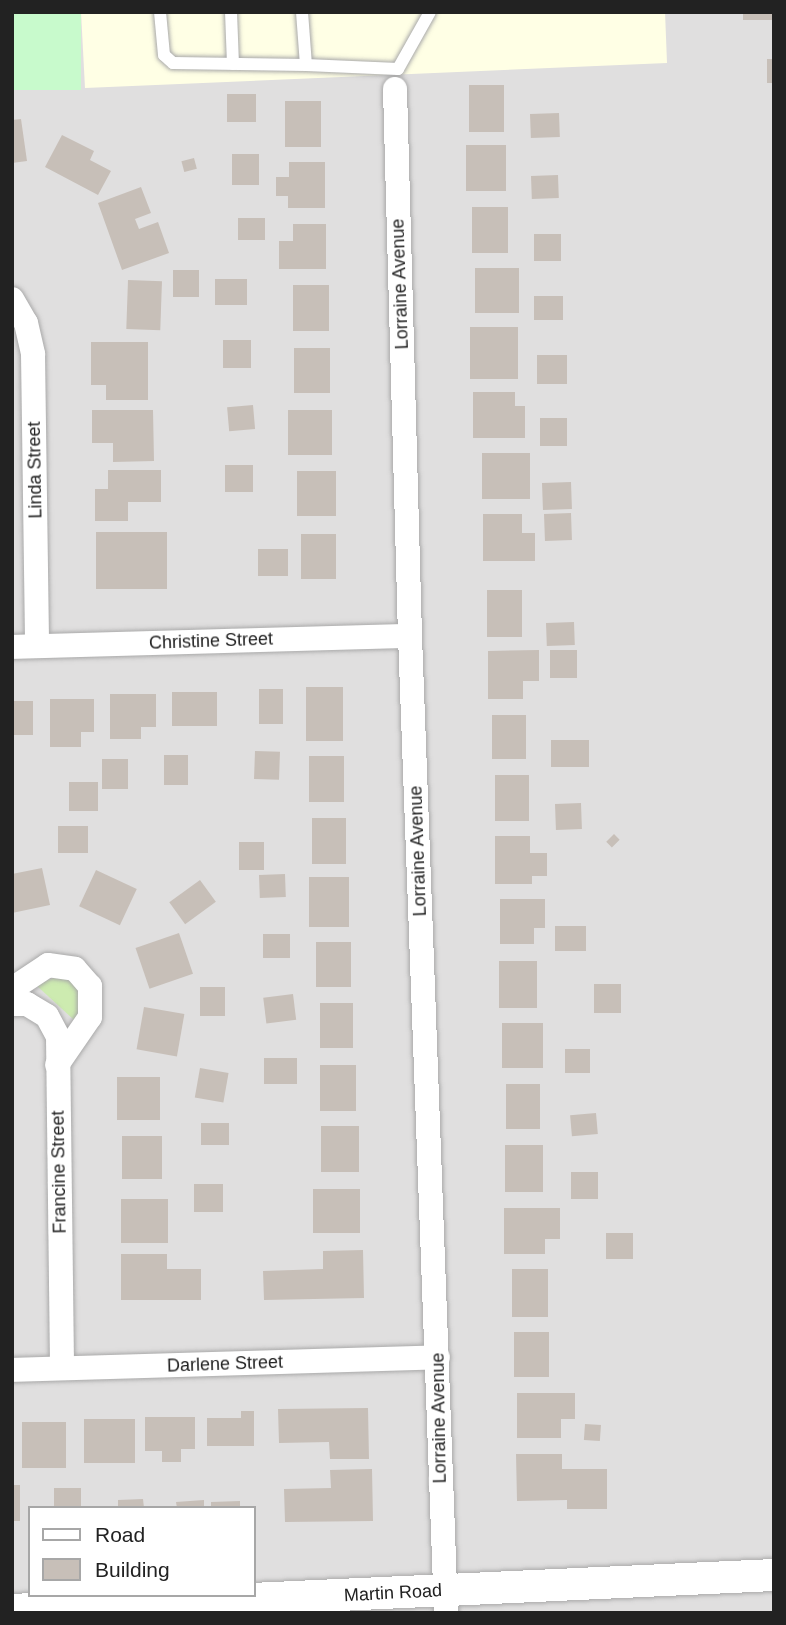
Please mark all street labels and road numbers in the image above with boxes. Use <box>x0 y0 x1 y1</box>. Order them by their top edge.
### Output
street label: Lorraine Avenue <box>387 218 413 350</box>
street label: Linda Street <box>23 421 47 519</box>
street label: Christine Street <box>149 628 273 654</box>
street label: Lorraine Avenue <box>405 785 431 917</box>
street label: Francine Street <box>47 1110 71 1234</box>
street label: Darlene Street <box>167 1351 283 1377</box>
street label: Lorraine Avenue <box>427 1352 451 1484</box>
street label: Martin Road <box>343 1580 443 1606</box>

